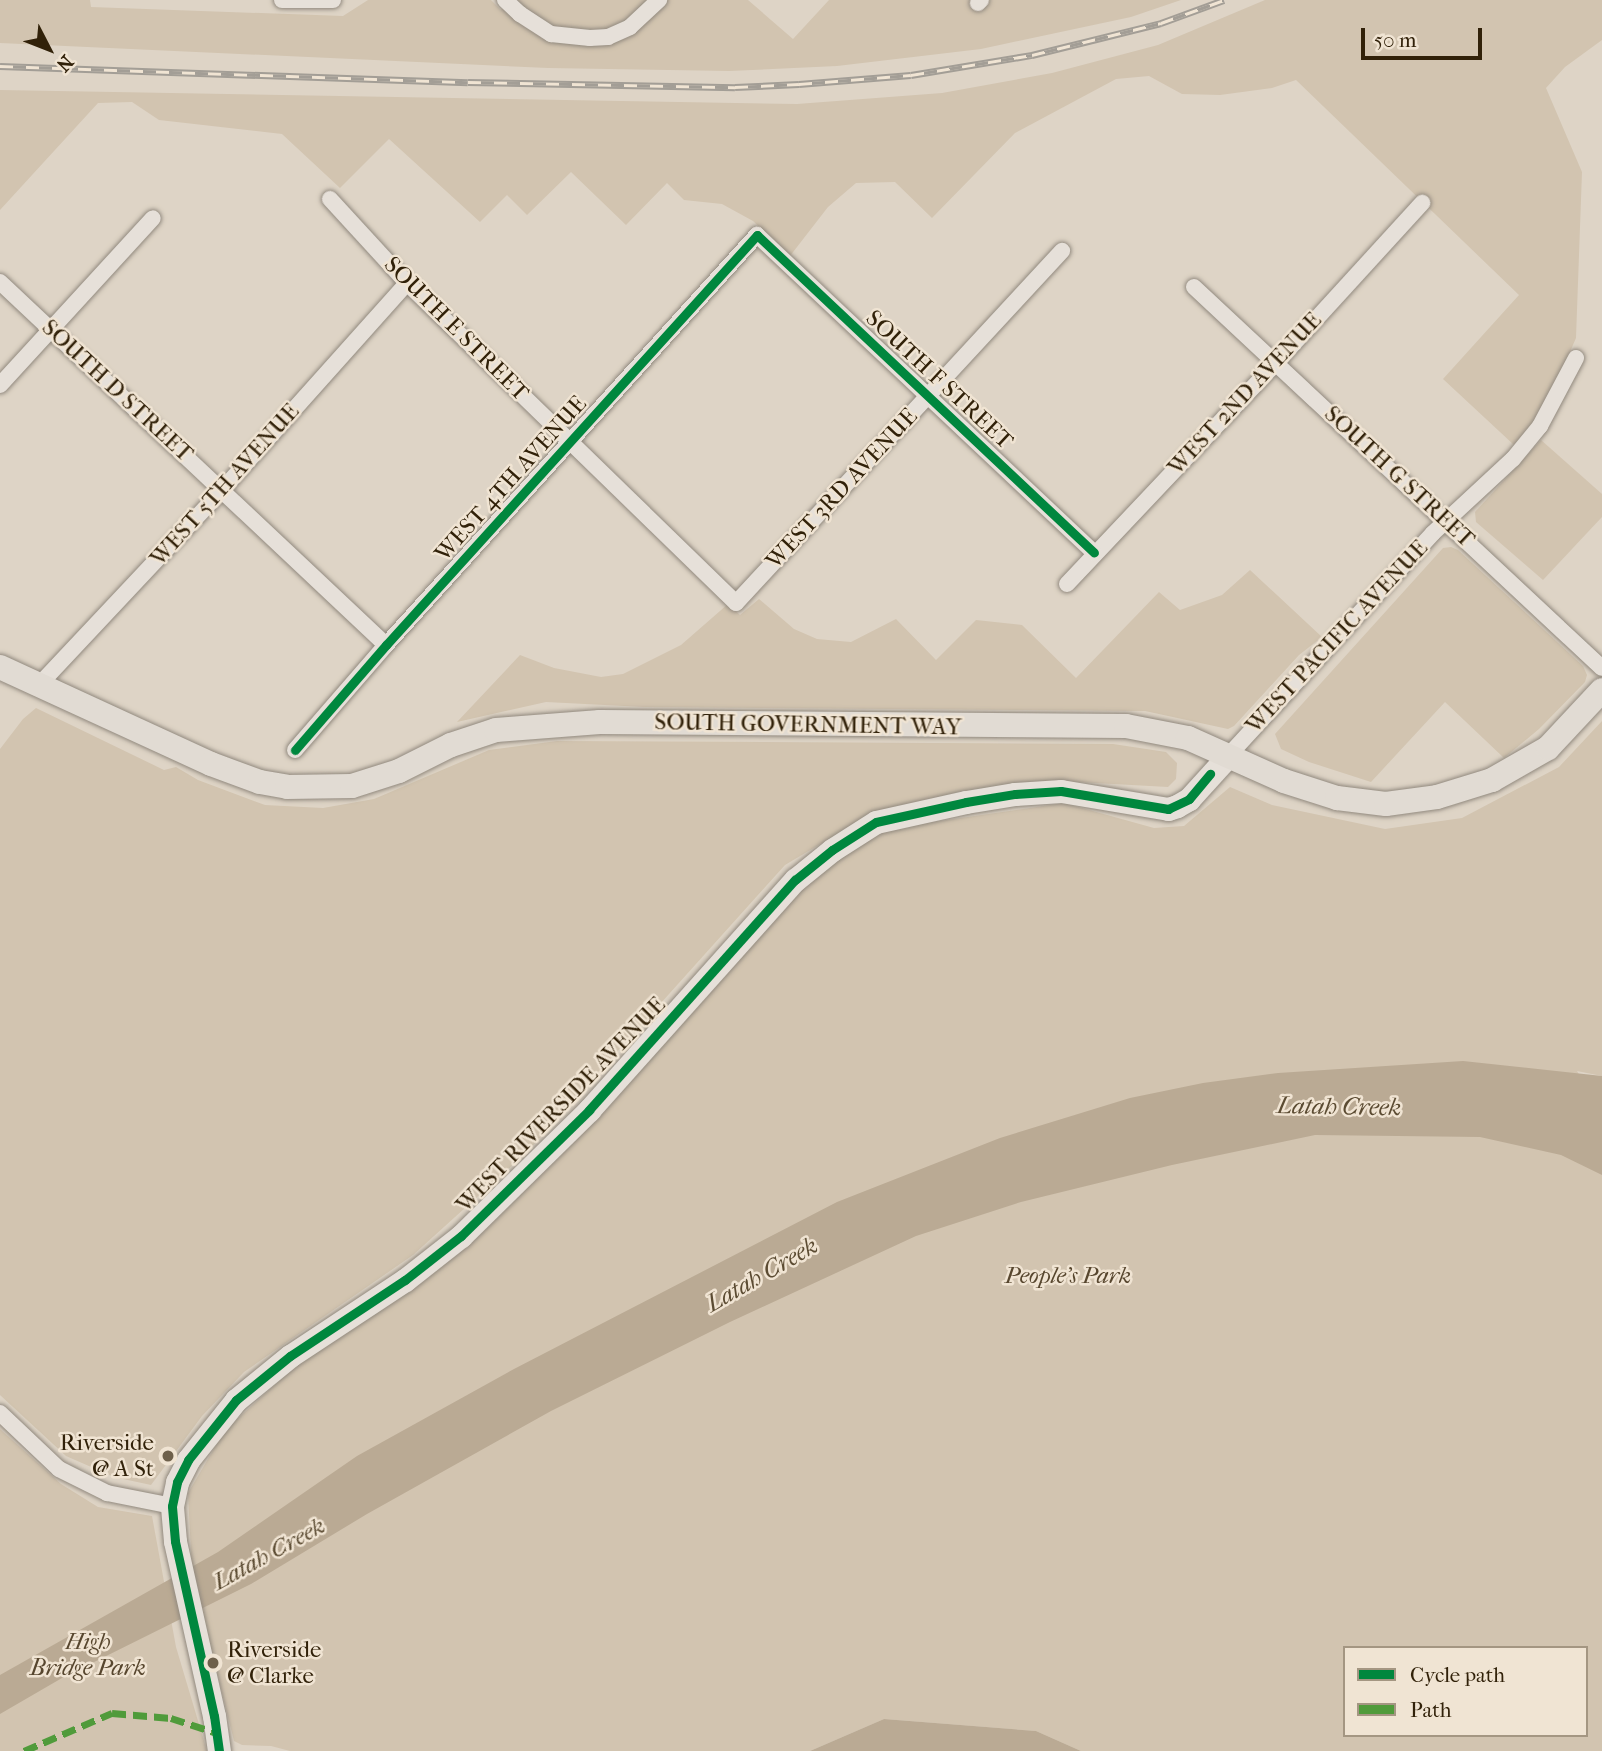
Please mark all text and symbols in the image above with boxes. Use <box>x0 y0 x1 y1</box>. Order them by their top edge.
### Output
north arrow <box>14 14 84 84</box>
scale bar <box>1364 14 1485 58</box>
text: 50 m <box>1374 28 1417 52</box>
text: N <box>52 50 78 76</box>
street label: SOUTH E STREET <box>378 251 534 407</box>
street label: SOUTH F STREET <box>860 305 1018 455</box>
street label: WEST 2ND AVENUE <box>1162 307 1328 481</box>
street label: SOUTH D STREET <box>36 314 198 468</box>
street label: WEST 4TH AVENUE <box>429 391 593 567</box>
street label: WEST 5TH AVENUE <box>145 398 305 572</box>
street label: SOUTH G STREET <box>1318 400 1480 554</box>
street label: WEST 3RD AVENUE <box>761 403 923 575</box>
street label: WEST PACIFIC AVENUE <box>1240 535 1434 739</box>
street label: SOUTH GOVERNMENT WAY <box>654 709 962 741</box>
street label: WEST RIVERSIDE AVENUE <box>451 991 671 1219</box>
water label: Latah Creek <box>1277 1092 1401 1122</box>
water label: Latah Creek <box>701 1231 823 1319</box>
park label: People's Park <box>1005 1262 1131 1290</box>
place label: Riverside @ A St <box>60 1429 154 1483</box>
marker: Riverside @ A St <box>160 1448 176 1464</box>
water label: Latah Creek <box>208 1511 330 1597</box>
park label: High Bridge Park <box>30 1628 146 1682</box>
place label: Riverside @ Clarke <box>227 1636 321 1690</box>
legend <box>1343 1646 1588 1737</box>
marker: Riverside @ Clarke <box>205 1655 221 1671</box>
text: Cycle path <box>1410 1663 1505 1687</box>
text: Path <box>1410 1698 1451 1722</box>

